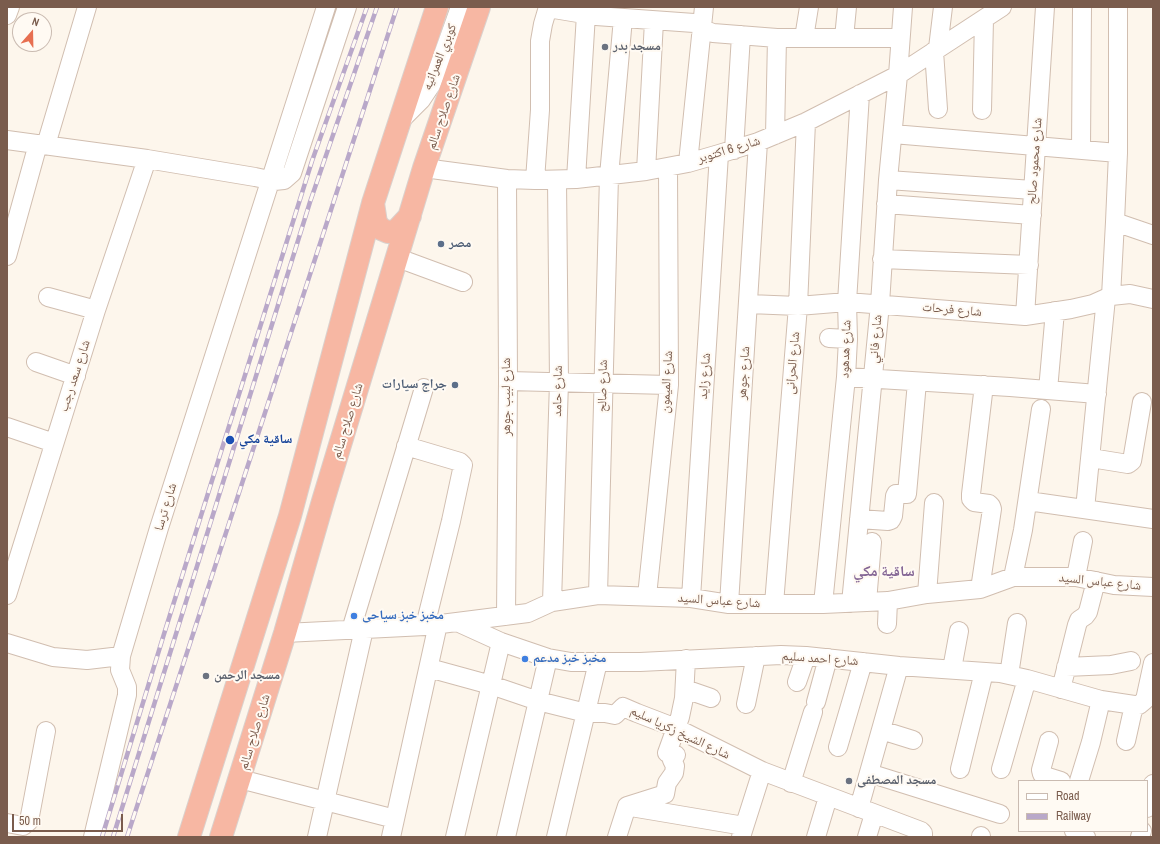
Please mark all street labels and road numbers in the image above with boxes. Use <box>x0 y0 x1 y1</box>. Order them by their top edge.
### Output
street label: كوبري العمرانيه <box>420 21 460 93</box>
street label: شارع صلاح سالم <box>424 72 464 152</box>
street label: شارع محمود صالح <box>1024 117 1046 205</box>
street label: شارع 6 اكتوبر <box>696 133 762 167</box>
street label: شارع فرحات <box>921 300 983 320</box>
street label: شارع فاني <box>866 314 886 364</box>
street label: شارع هدهود <box>837 319 855 379</box>
street label: شارع الحرانى <box>782 331 804 395</box>
street label: شارع سعد رجب <box>56 338 94 414</box>
street label: شارع جوهر <box>734 346 754 400</box>
street label: شارع الميمون <box>658 350 676 414</box>
street label: شارع زايد <box>696 352 714 400</box>
street label: شارع لبيب جوهر <box>499 358 515 436</box>
street label: شارع صالح <box>595 360 611 412</box>
street label: شارع حامد <box>550 365 566 417</box>
street label: شارع صلاح سالم <box>329 381 367 461</box>
street label: شارع ترسا <box>151 481 181 533</box>
street label: شارع عباس السيد <box>1058 570 1142 594</box>
street label: شارع عباس السيد <box>677 590 761 612</box>
street label: شارع احمد سليم <box>781 649 859 669</box>
street label: شارع صلاح سالم <box>236 692 274 772</box>
street label: شارع الشيخ زكريا سليم <box>628 703 732 763</box>

